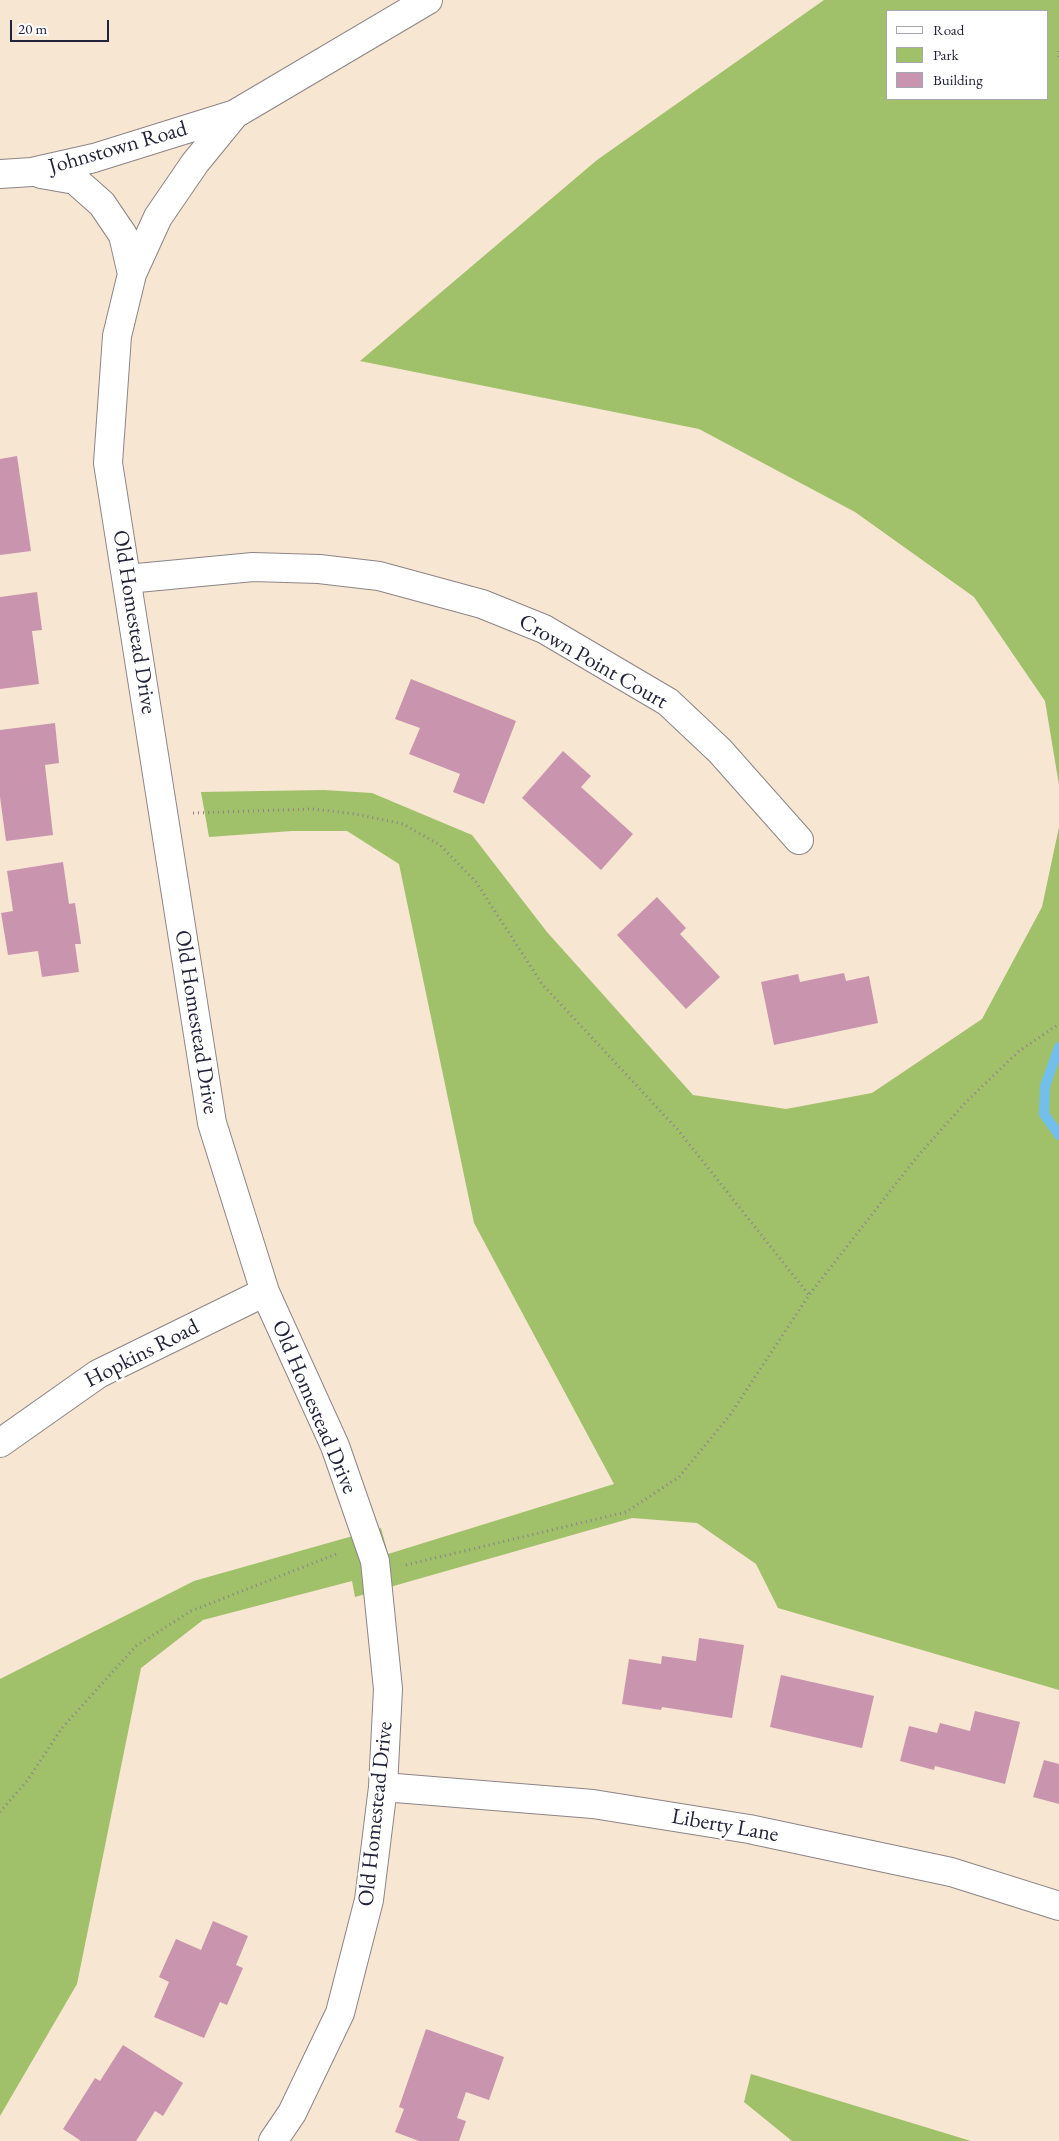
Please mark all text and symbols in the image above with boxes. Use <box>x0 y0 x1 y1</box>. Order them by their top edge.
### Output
scale bar <box>12 10 111 42</box>
legend <box>886 10 1049 100</box>
text: 20 m <box>18 19 47 38</box>
text: Road <box>933 20 964 39</box>
text: Park <box>933 45 959 64</box>
text: Building <box>933 70 983 89</box>
street label: Johnstown Road <box>46 116 190 180</box>
street label: Old Homestead Drive <box>106 528 162 716</box>
street label: Crown Point Court <box>514 609 672 715</box>
street label: Old Homestead Drive <box>168 928 224 1116</box>
street label: Hopkins Road <box>80 1314 204 1394</box>
street label: Old Homestead Drive <box>266 1316 362 1498</box>
street label: Old Homestead Drive <box>353 1720 399 1908</box>
street label: Liberty Lane <box>669 1804 781 1848</box>

